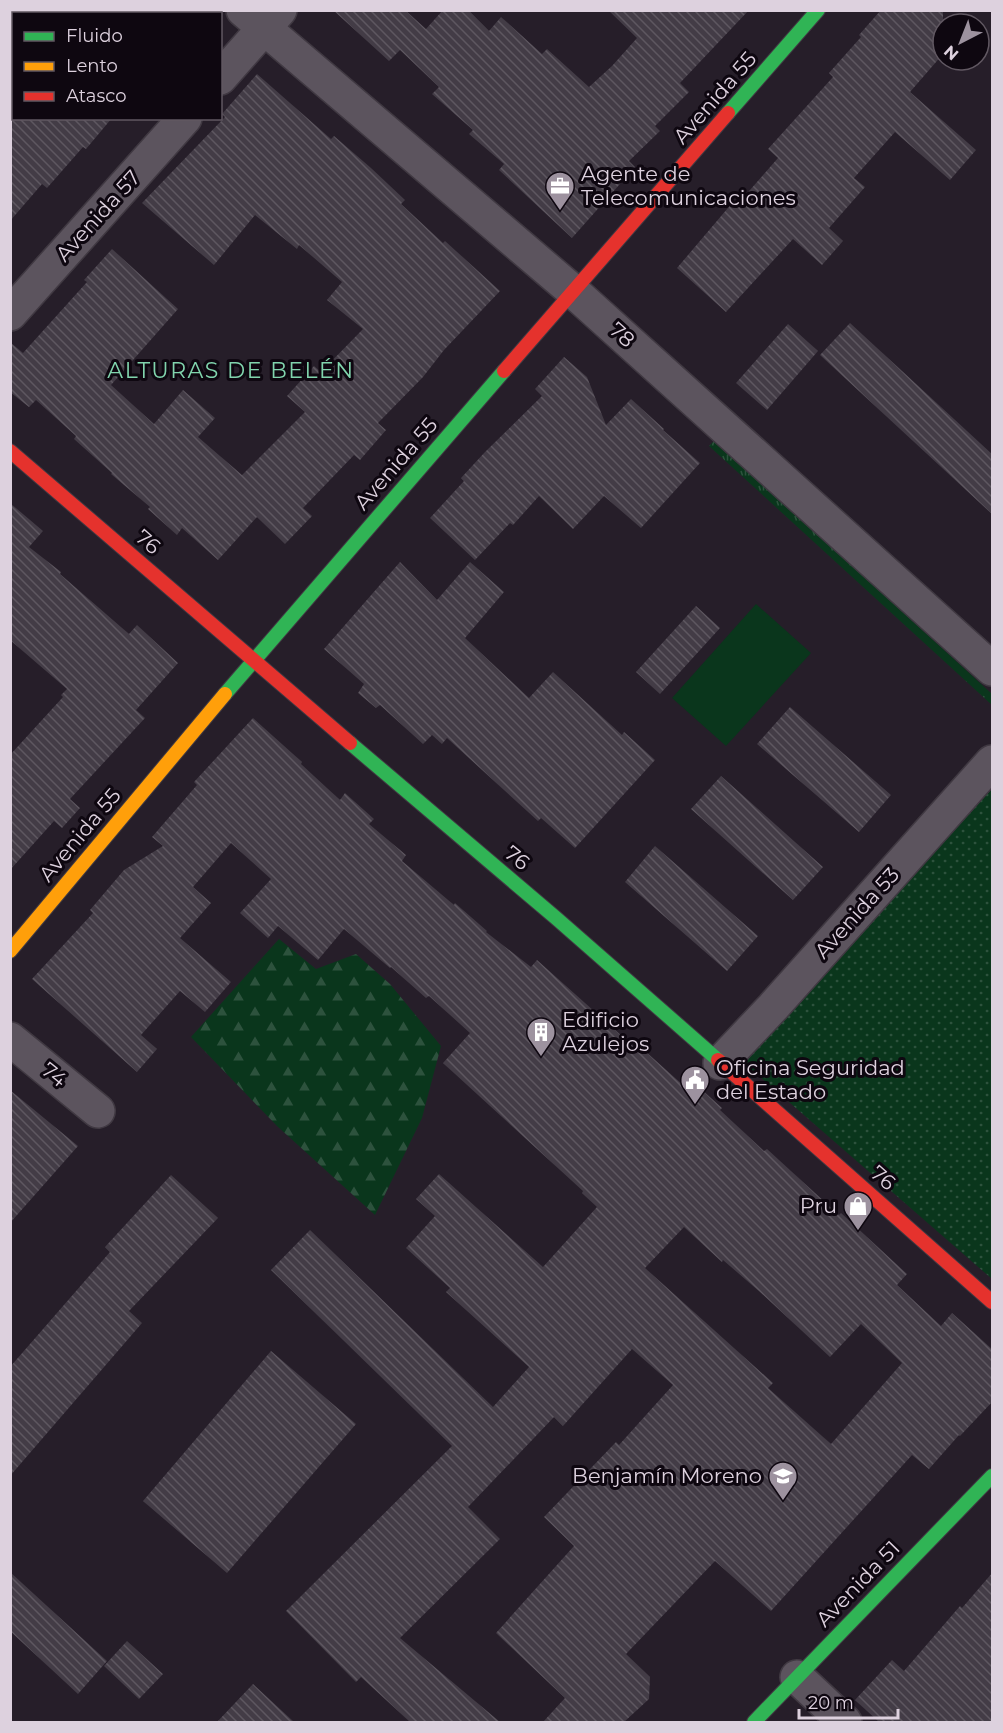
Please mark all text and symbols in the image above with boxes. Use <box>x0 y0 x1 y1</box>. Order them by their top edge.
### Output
legend <box>12 12 222 120</box>
north arrow <box>931 12 991 72</box>
text: Fluido <box>66 25 123 47</box>
text: N <box>940 41 962 64</box>
street label: Avenida 55 <box>668 46 761 149</box>
text: Lento <box>66 55 118 77</box>
text: Atasco <box>66 85 126 107</box>
place label: Agente de Telecomunicaciones <box>581 161 796 210</box>
street label: Avenida 57 <box>50 165 145 266</box>
office icon: Agente de Telecomunicaciones <box>544 170 576 212</box>
street label: 78 <box>605 317 640 352</box>
district label: ALTURAS DE BELÉN <box>107 357 355 384</box>
street label: Avenida 55 <box>349 412 442 515</box>
street label: 76 <box>131 524 166 559</box>
street label: Avenida 55 <box>33 783 126 886</box>
street label: 76 <box>500 840 535 875</box>
street label: Avenida 53 <box>809 862 904 963</box>
place label: Edificio Azulejos <box>562 1007 649 1056</box>
building icon: Edificio Azulejos <box>525 1016 557 1058</box>
place label: Oficina Seguridad del Estado <box>716 1055 905 1104</box>
street label: 74 <box>37 1057 72 1092</box>
public building icon: Oficina Seguridad del Estado <box>679 1064 711 1106</box>
street label: 76 <box>866 1160 901 1195</box>
shop icon: Pru <box>842 1190 874 1232</box>
place label: Pru <box>800 1193 837 1218</box>
school or university icon: Benjamín Moreno <box>767 1460 799 1502</box>
place label: Benjamín Moreno <box>572 1463 762 1488</box>
street label: Avenida 51 <box>811 1536 905 1632</box>
scale bar <box>799 1682 898 1720</box>
text: 20 m <box>808 1692 854 1714</box>

